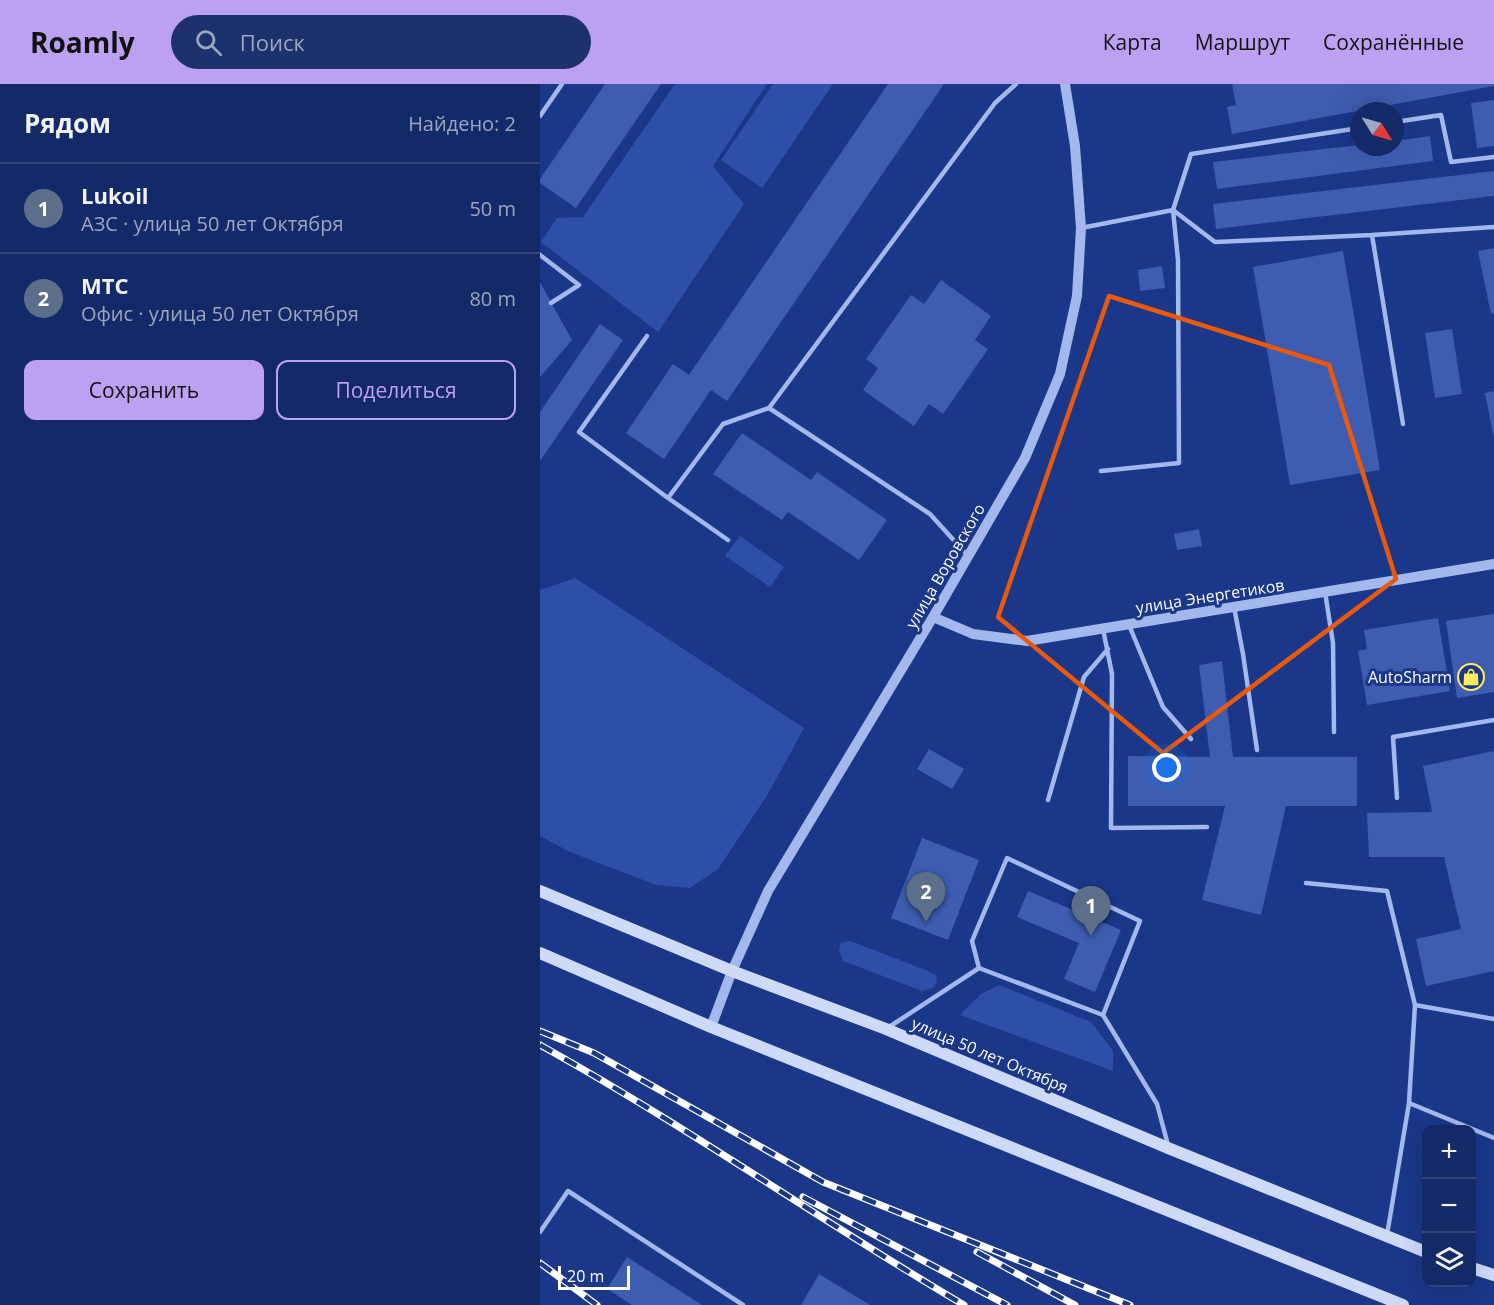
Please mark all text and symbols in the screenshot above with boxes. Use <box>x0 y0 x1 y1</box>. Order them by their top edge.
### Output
search box <box>171 15 591 69</box>
text: Roamly <box>30 23 135 61</box>
icon: search <box>192 26 225 59</box>
text: Поиск <box>240 27 305 57</box>
text: Карта <box>1103 28 1162 56</box>
text: Маршрут <box>1195 28 1290 56</box>
text: Сохранённые <box>1323 28 1464 56</box>
north arrow <box>1350 102 1404 156</box>
text: Рядом <box>24 105 111 141</box>
text: Найдено: 2 <box>408 110 516 137</box>
text: Lukoil <box>81 180 149 210</box>
text: 1 <box>38 195 49 222</box>
text: 50 m <box>469 195 516 222</box>
text: АЗС · улица 50 лет Октября <box>81 210 344 237</box>
text: МТС <box>81 270 129 300</box>
text: 2 <box>38 285 49 312</box>
text: 80 m <box>469 285 516 312</box>
text: Офис · улица 50 лет Октября <box>81 300 359 327</box>
button: Сохранить <box>24 360 264 420</box>
button: Поделиться <box>276 360 516 420</box>
street label: улица Воровского <box>900 499 990 633</box>
street label: улица Энергетиков <box>1134 573 1286 619</box>
shop icon: AutoSharm <box>1456 662 1486 692</box>
place label: AutoSharm <box>1368 666 1452 688</box>
your location <box>1152 753 1181 782</box>
pin: 2 <box>906 872 946 922</box>
pin: 1 <box>1072 886 1110 936</box>
street label: улица 50 лет Октября <box>908 1012 1072 1098</box>
map controls <box>1422 1125 1476 1287</box>
button: + <box>1422 1125 1476 1179</box>
button: − <box>1422 1179 1476 1233</box>
button: layers <box>1422 1233 1476 1287</box>
scale bar <box>558 1263 630 1290</box>
text: 20 m <box>567 1265 604 1287</box>

